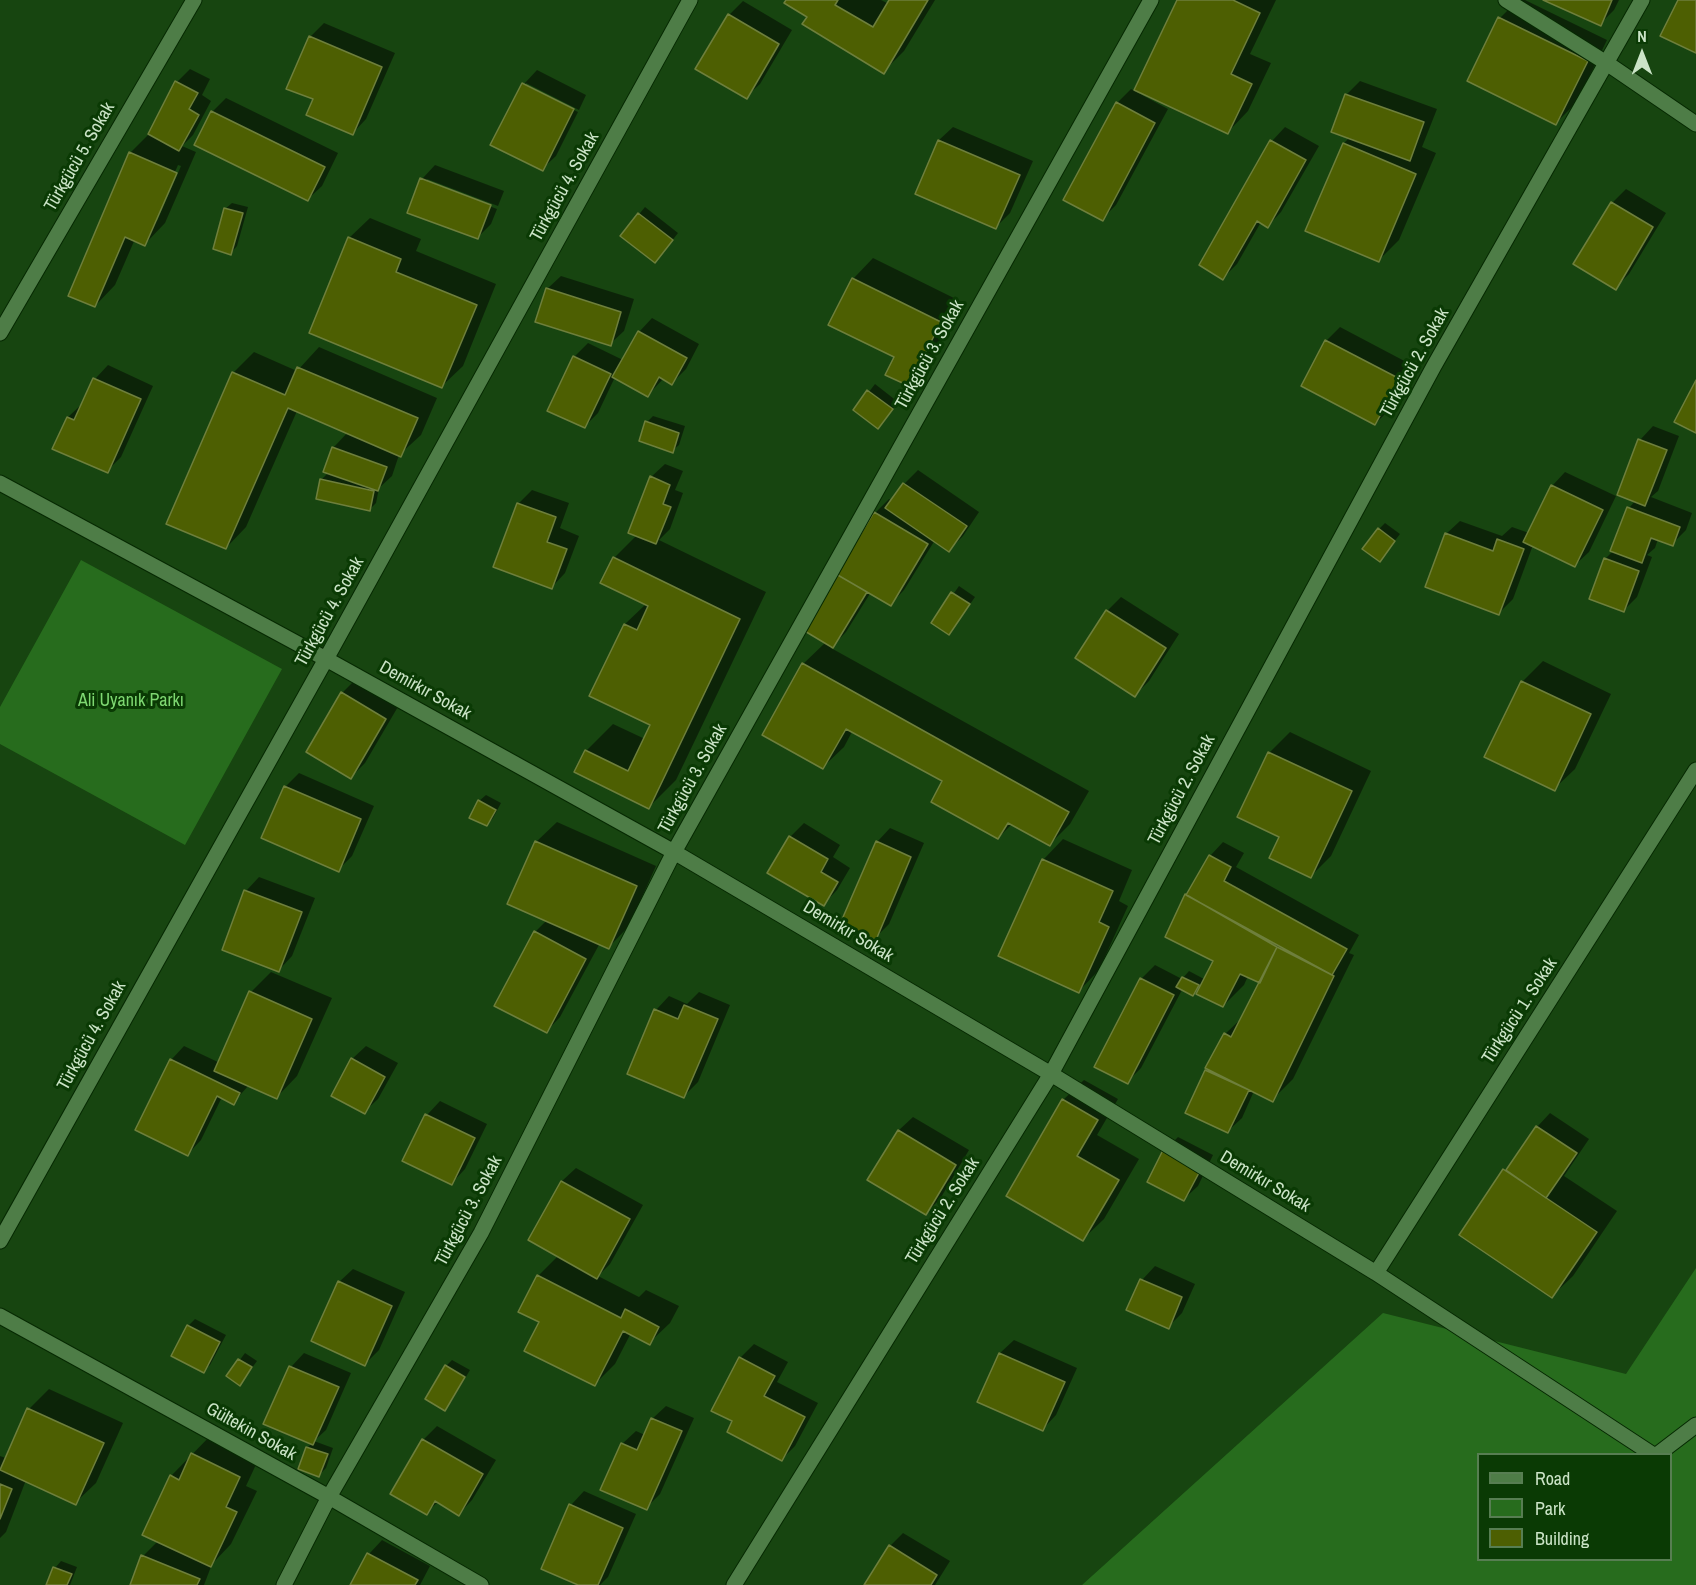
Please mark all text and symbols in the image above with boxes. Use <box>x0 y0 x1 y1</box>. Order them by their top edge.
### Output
north arrow <box>1612 24 1672 84</box>
text: N <box>1637 25 1647 47</box>
street label: Türkgücü 5. Sokak <box>40 99 120 215</box>
street label: Türkgücü 4. Sokak <box>526 128 604 246</box>
street label: Türkgücü 3. Sokak <box>891 296 969 414</box>
street label: Türkgücü 2. Sokak <box>1376 304 1454 422</box>
street label: Türkgücü 4. Sokak <box>291 553 369 671</box>
street label: Demirkır Sokak <box>375 657 475 725</box>
park label: Ali Uyanık Parkı <box>78 690 184 712</box>
street label: Türkgücü 3. Sokak <box>654 720 732 838</box>
street label: Türkgücü 2. Sokak <box>1144 731 1220 849</box>
street label: Demirkır Sokak <box>799 897 897 967</box>
street label: Türkgücü 1. Sokak <box>1478 954 1562 1068</box>
street label: Türkgücü 4. Sokak <box>53 977 131 1095</box>
street label: Demirkır Sokak <box>1216 1147 1314 1217</box>
street label: Türkgücü 3. Sokak <box>431 1152 507 1270</box>
street label: Türkgücü 2. Sokak <box>902 1154 984 1268</box>
street label: Gültekin Sokak <box>202 1398 300 1466</box>
legend <box>1477 1453 1672 1561</box>
text: Road <box>1535 1466 1570 1491</box>
text: Park <box>1535 1496 1565 1521</box>
text: Building <box>1535 1526 1589 1551</box>

